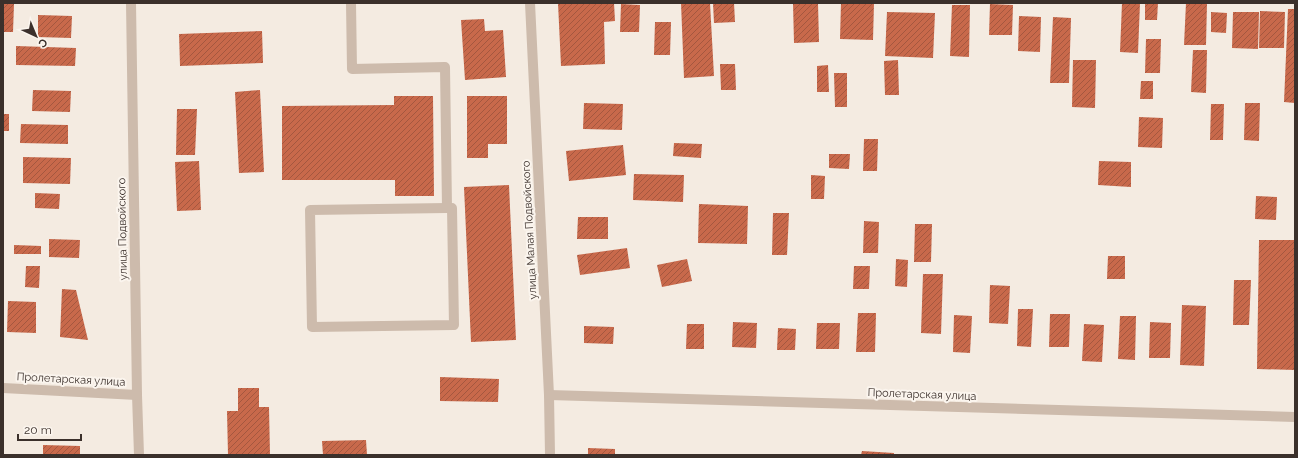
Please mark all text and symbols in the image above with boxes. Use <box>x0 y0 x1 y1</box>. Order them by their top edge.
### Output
north arrow <box>16 16 56 56</box>
text: С <box>35 36 50 50</box>
street label: улица Малая Подвойского <box>519 160 540 300</box>
street label: улица Подвойского <box>115 177 130 280</box>
street label: Пролетарская улица <box>16 370 126 389</box>
street label: Пролетарская улица <box>867 386 977 403</box>
scale bar <box>18 416 81 442</box>
text: 20 m <box>24 423 52 437</box>

